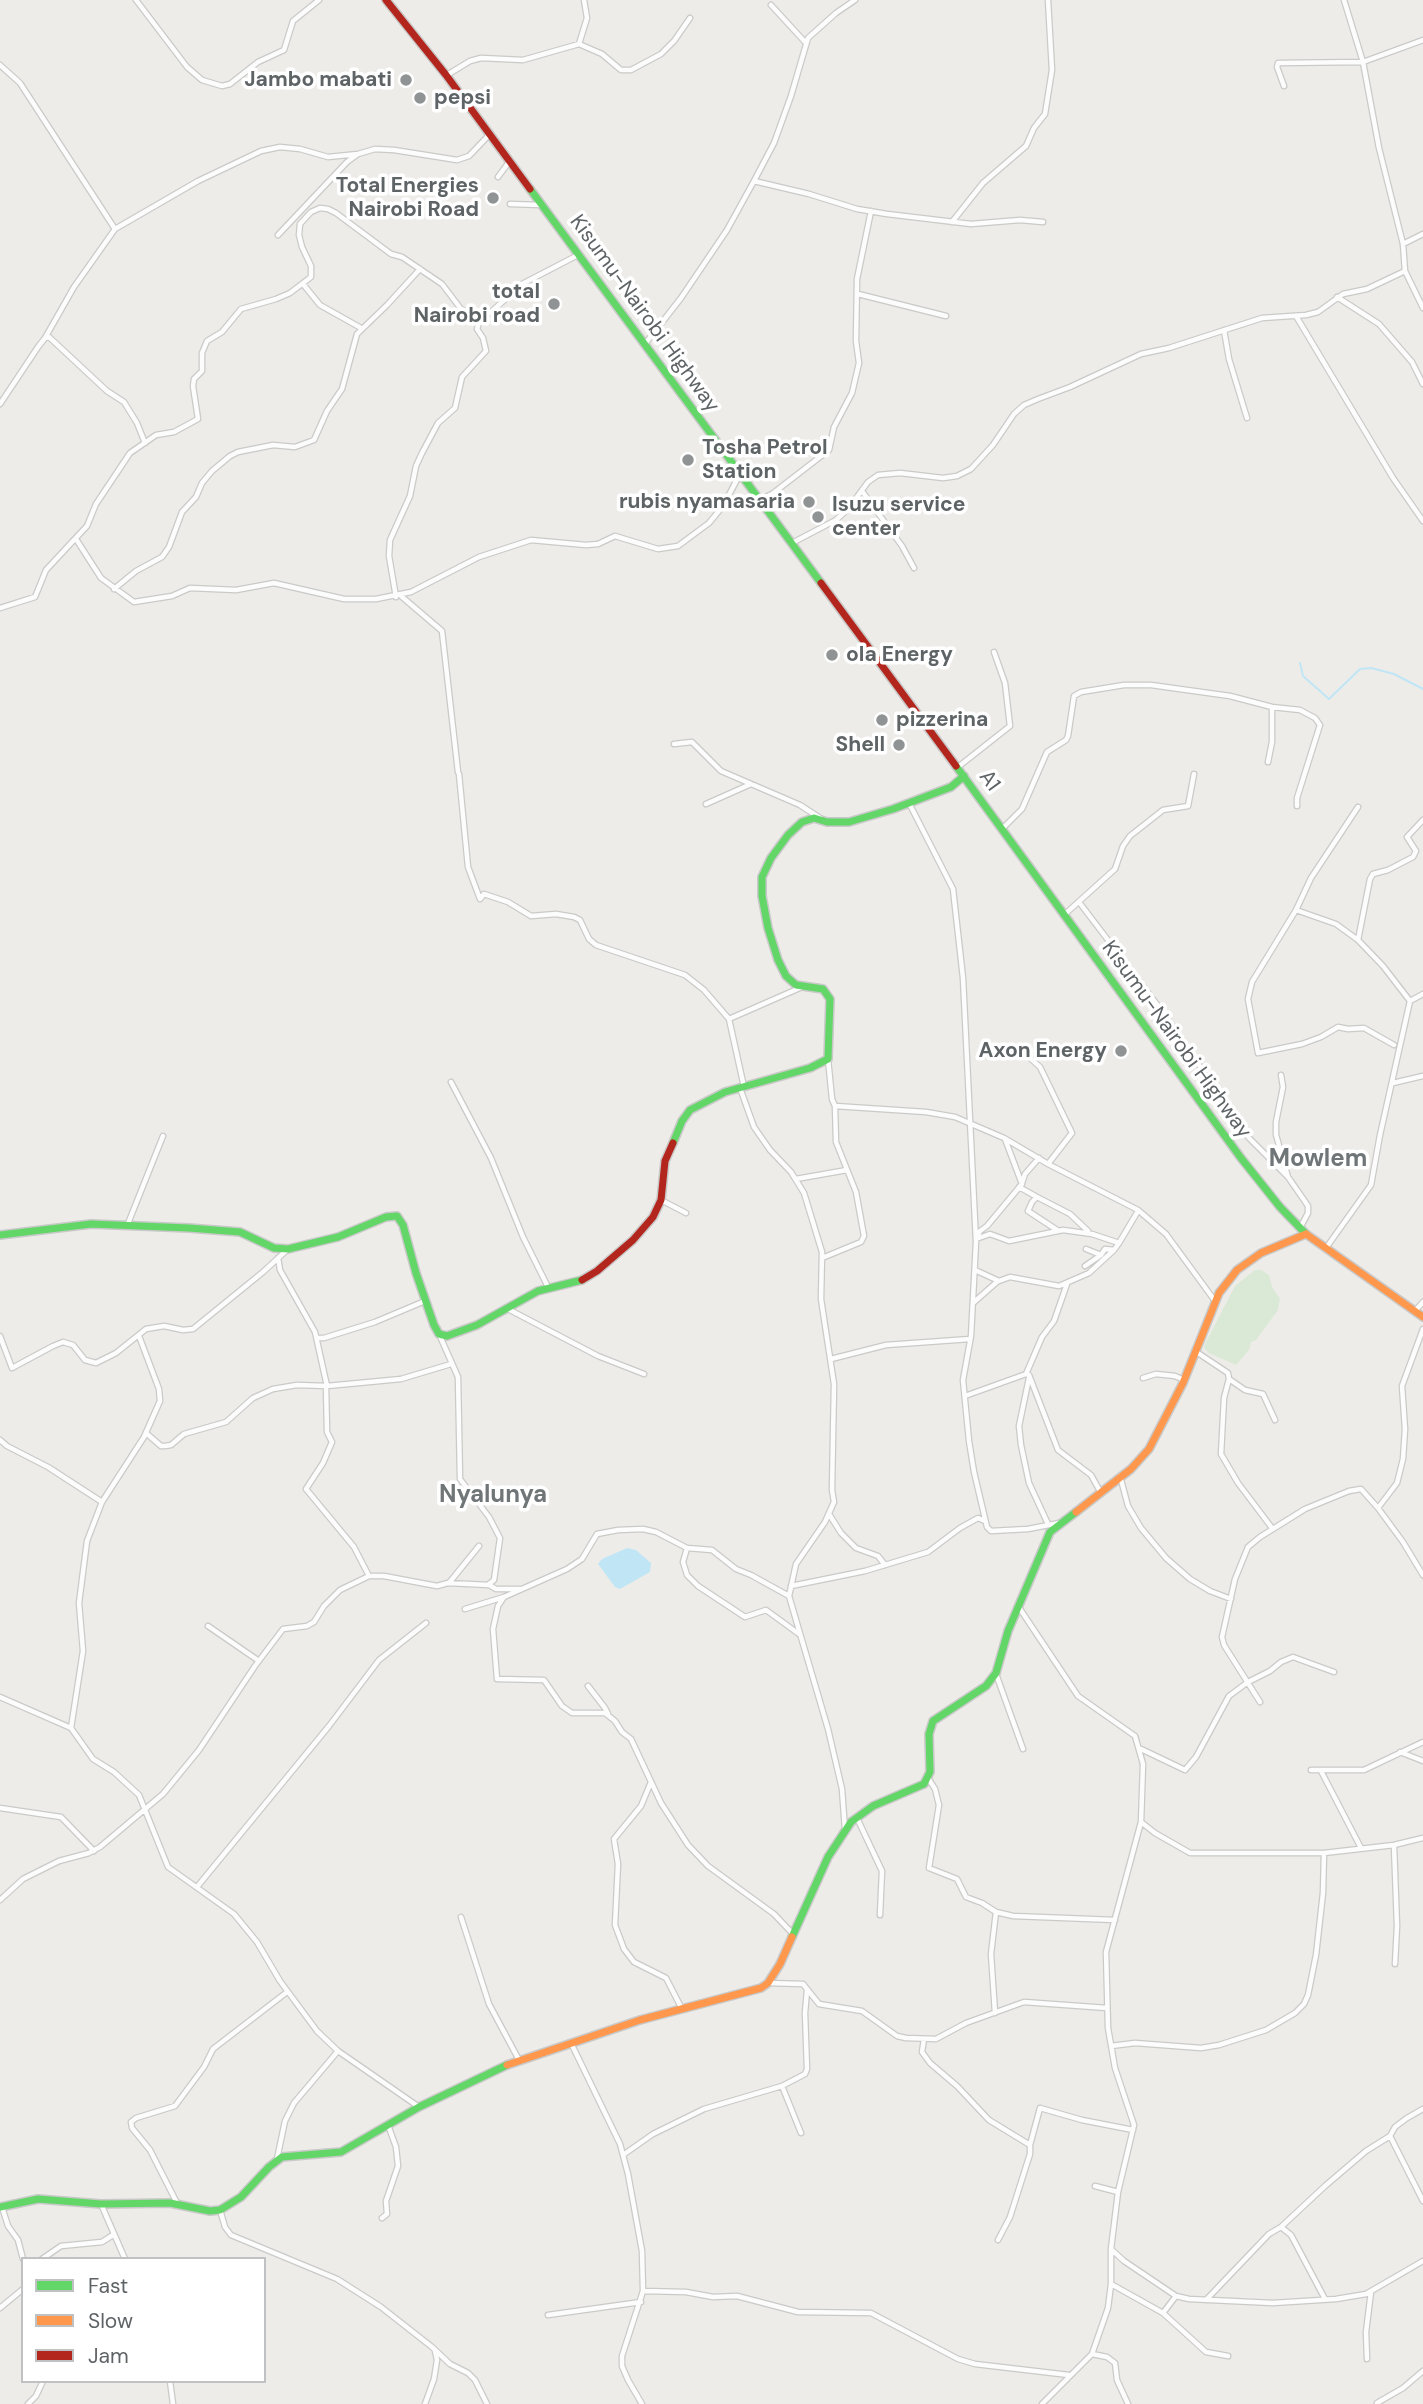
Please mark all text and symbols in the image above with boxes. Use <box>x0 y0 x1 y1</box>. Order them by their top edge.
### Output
place label: Jambo mabati <box>244 67 392 93</box>
marker: Jambo mabati <box>398 72 414 88</box>
place label: pepsi <box>434 85 491 111</box>
marker: pepsi <box>412 90 428 106</box>
place label: Total Energies Nairobi Road <box>336 173 479 223</box>
marker: Total Energies Nairobi Road <box>485 190 501 206</box>
street label: Kisumu-Nairobi Highway <box>564 210 724 418</box>
place label: total Nairobi road <box>414 279 540 329</box>
marker: total Nairobi road <box>546 296 562 312</box>
place label: Tosha Petrol Station <box>702 435 828 485</box>
marker: Tosha Petrol Station <box>680 452 696 468</box>
place label: rubis nyamasaria <box>619 489 795 515</box>
place label: Isuzu service center <box>832 492 965 542</box>
marker: rubis nyamasaria <box>801 494 817 510</box>
marker: Isuzu service center <box>810 509 826 525</box>
place label: ola Energy <box>846 642 953 668</box>
marker: ola Energy <box>824 647 840 663</box>
place label: pizzerina <box>896 707 988 733</box>
marker: pizzerina <box>874 712 890 728</box>
place label: Shell <box>835 732 885 758</box>
marker: Shell <box>891 737 907 753</box>
street label: A1 <box>973 766 1005 796</box>
street label: Kisumu-Nairobi Highway <box>1096 936 1256 1144</box>
place label: Axon Energy <box>979 1038 1107 1064</box>
marker: Axon Energy <box>1113 1043 1129 1059</box>
district label: Mowlem <box>1269 1146 1367 1174</box>
district label: Nyalunya <box>439 1482 547 1510</box>
legend <box>21 2257 266 2383</box>
text: Fast <box>88 2272 128 2300</box>
text: Slow <box>88 2307 133 2335</box>
text: Jam <box>88 2342 129 2370</box>

